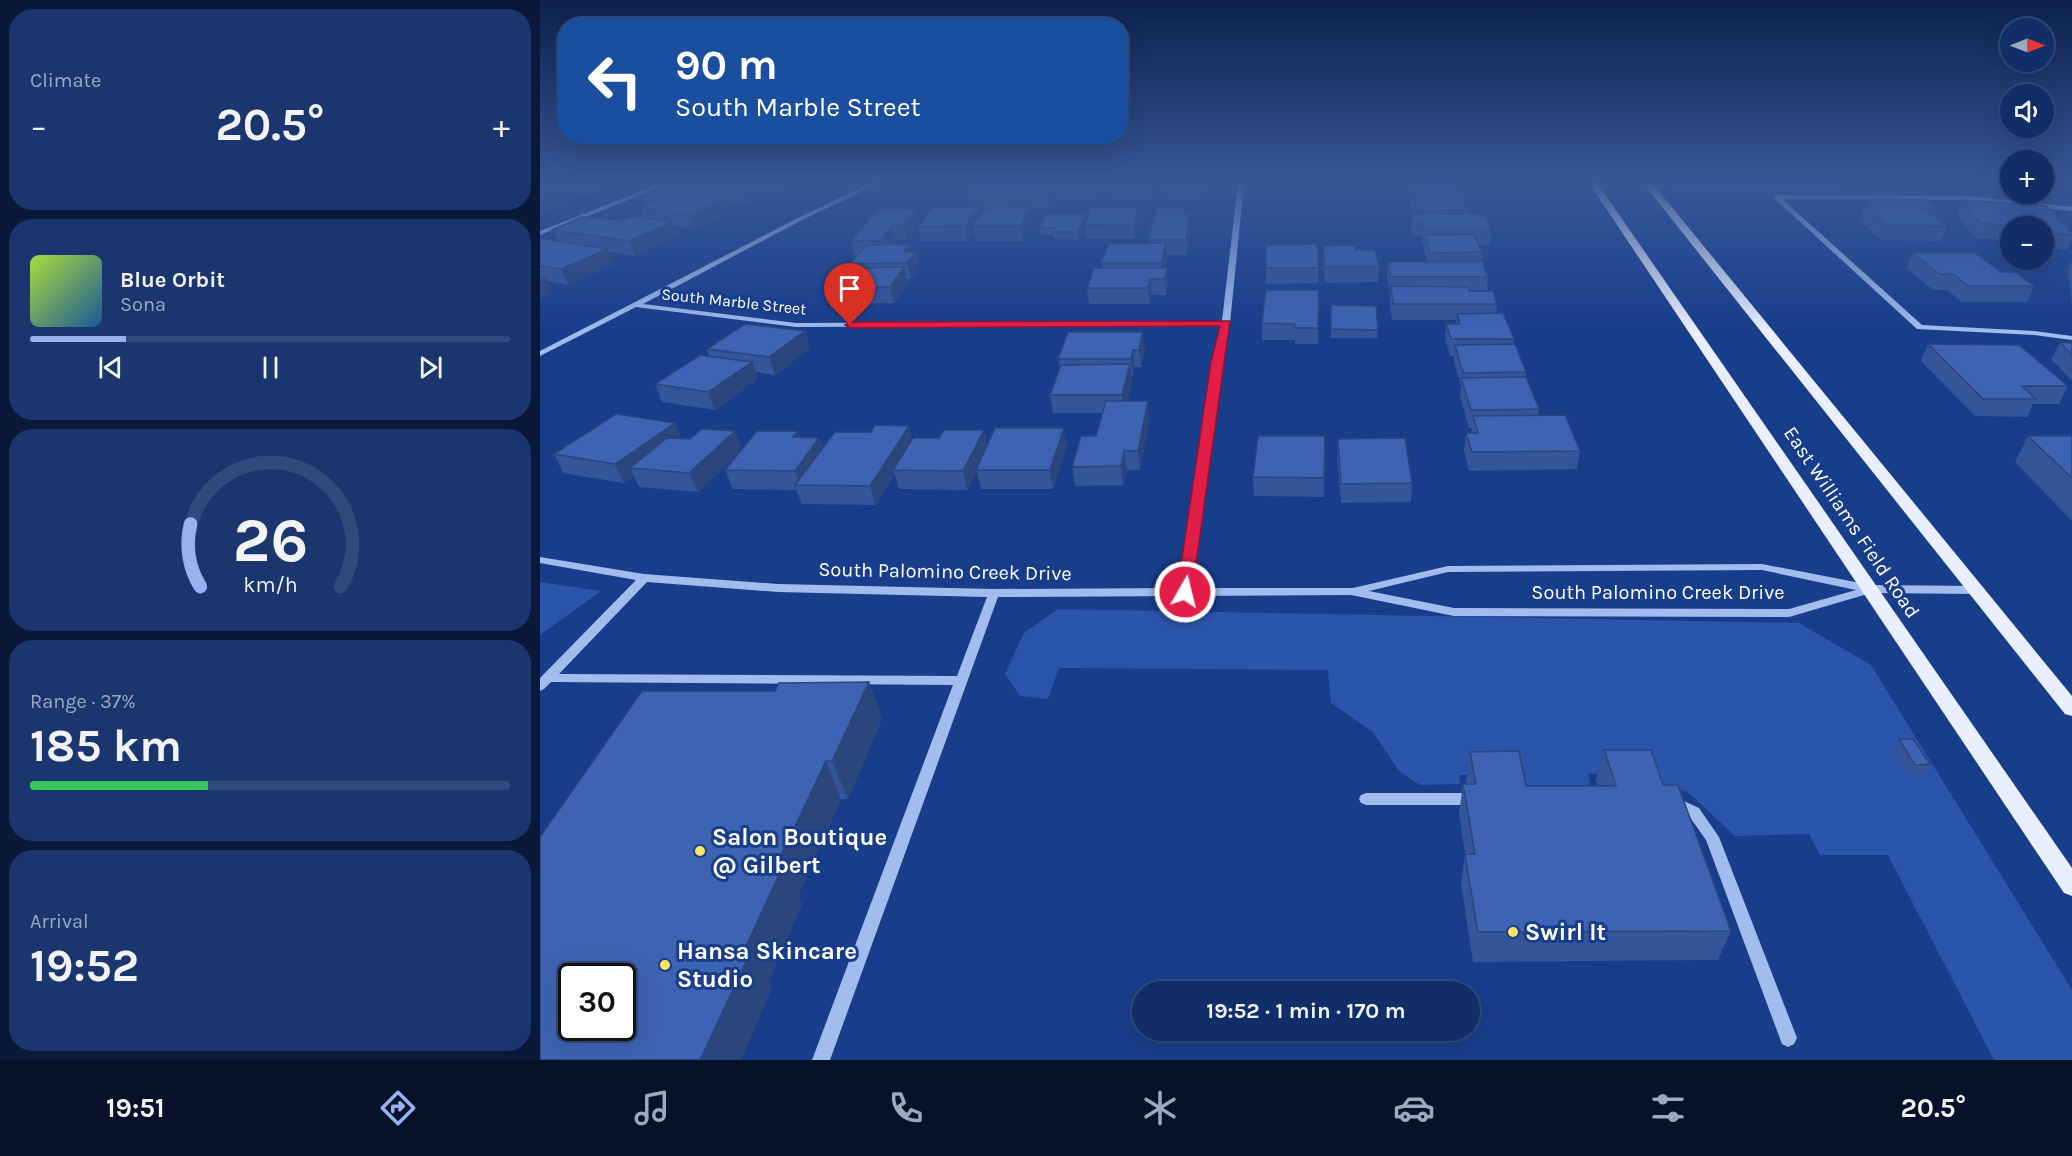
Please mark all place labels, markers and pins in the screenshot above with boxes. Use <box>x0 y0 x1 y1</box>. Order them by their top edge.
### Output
pin <box>824 263 875 325</box>
place label: Salon Boutique @ Gilbert <box>712 823 887 879</box>
marker: Salon Boutique @ Gilbert <box>693 844 707 858</box>
place label: Swirl It <box>1525 918 1606 946</box>
marker: Swirl It <box>1506 925 1520 939</box>
place label: Hansa Skincare Studio <box>677 937 857 993</box>
marker: Hansa Skincare Studio <box>658 958 672 972</box>

